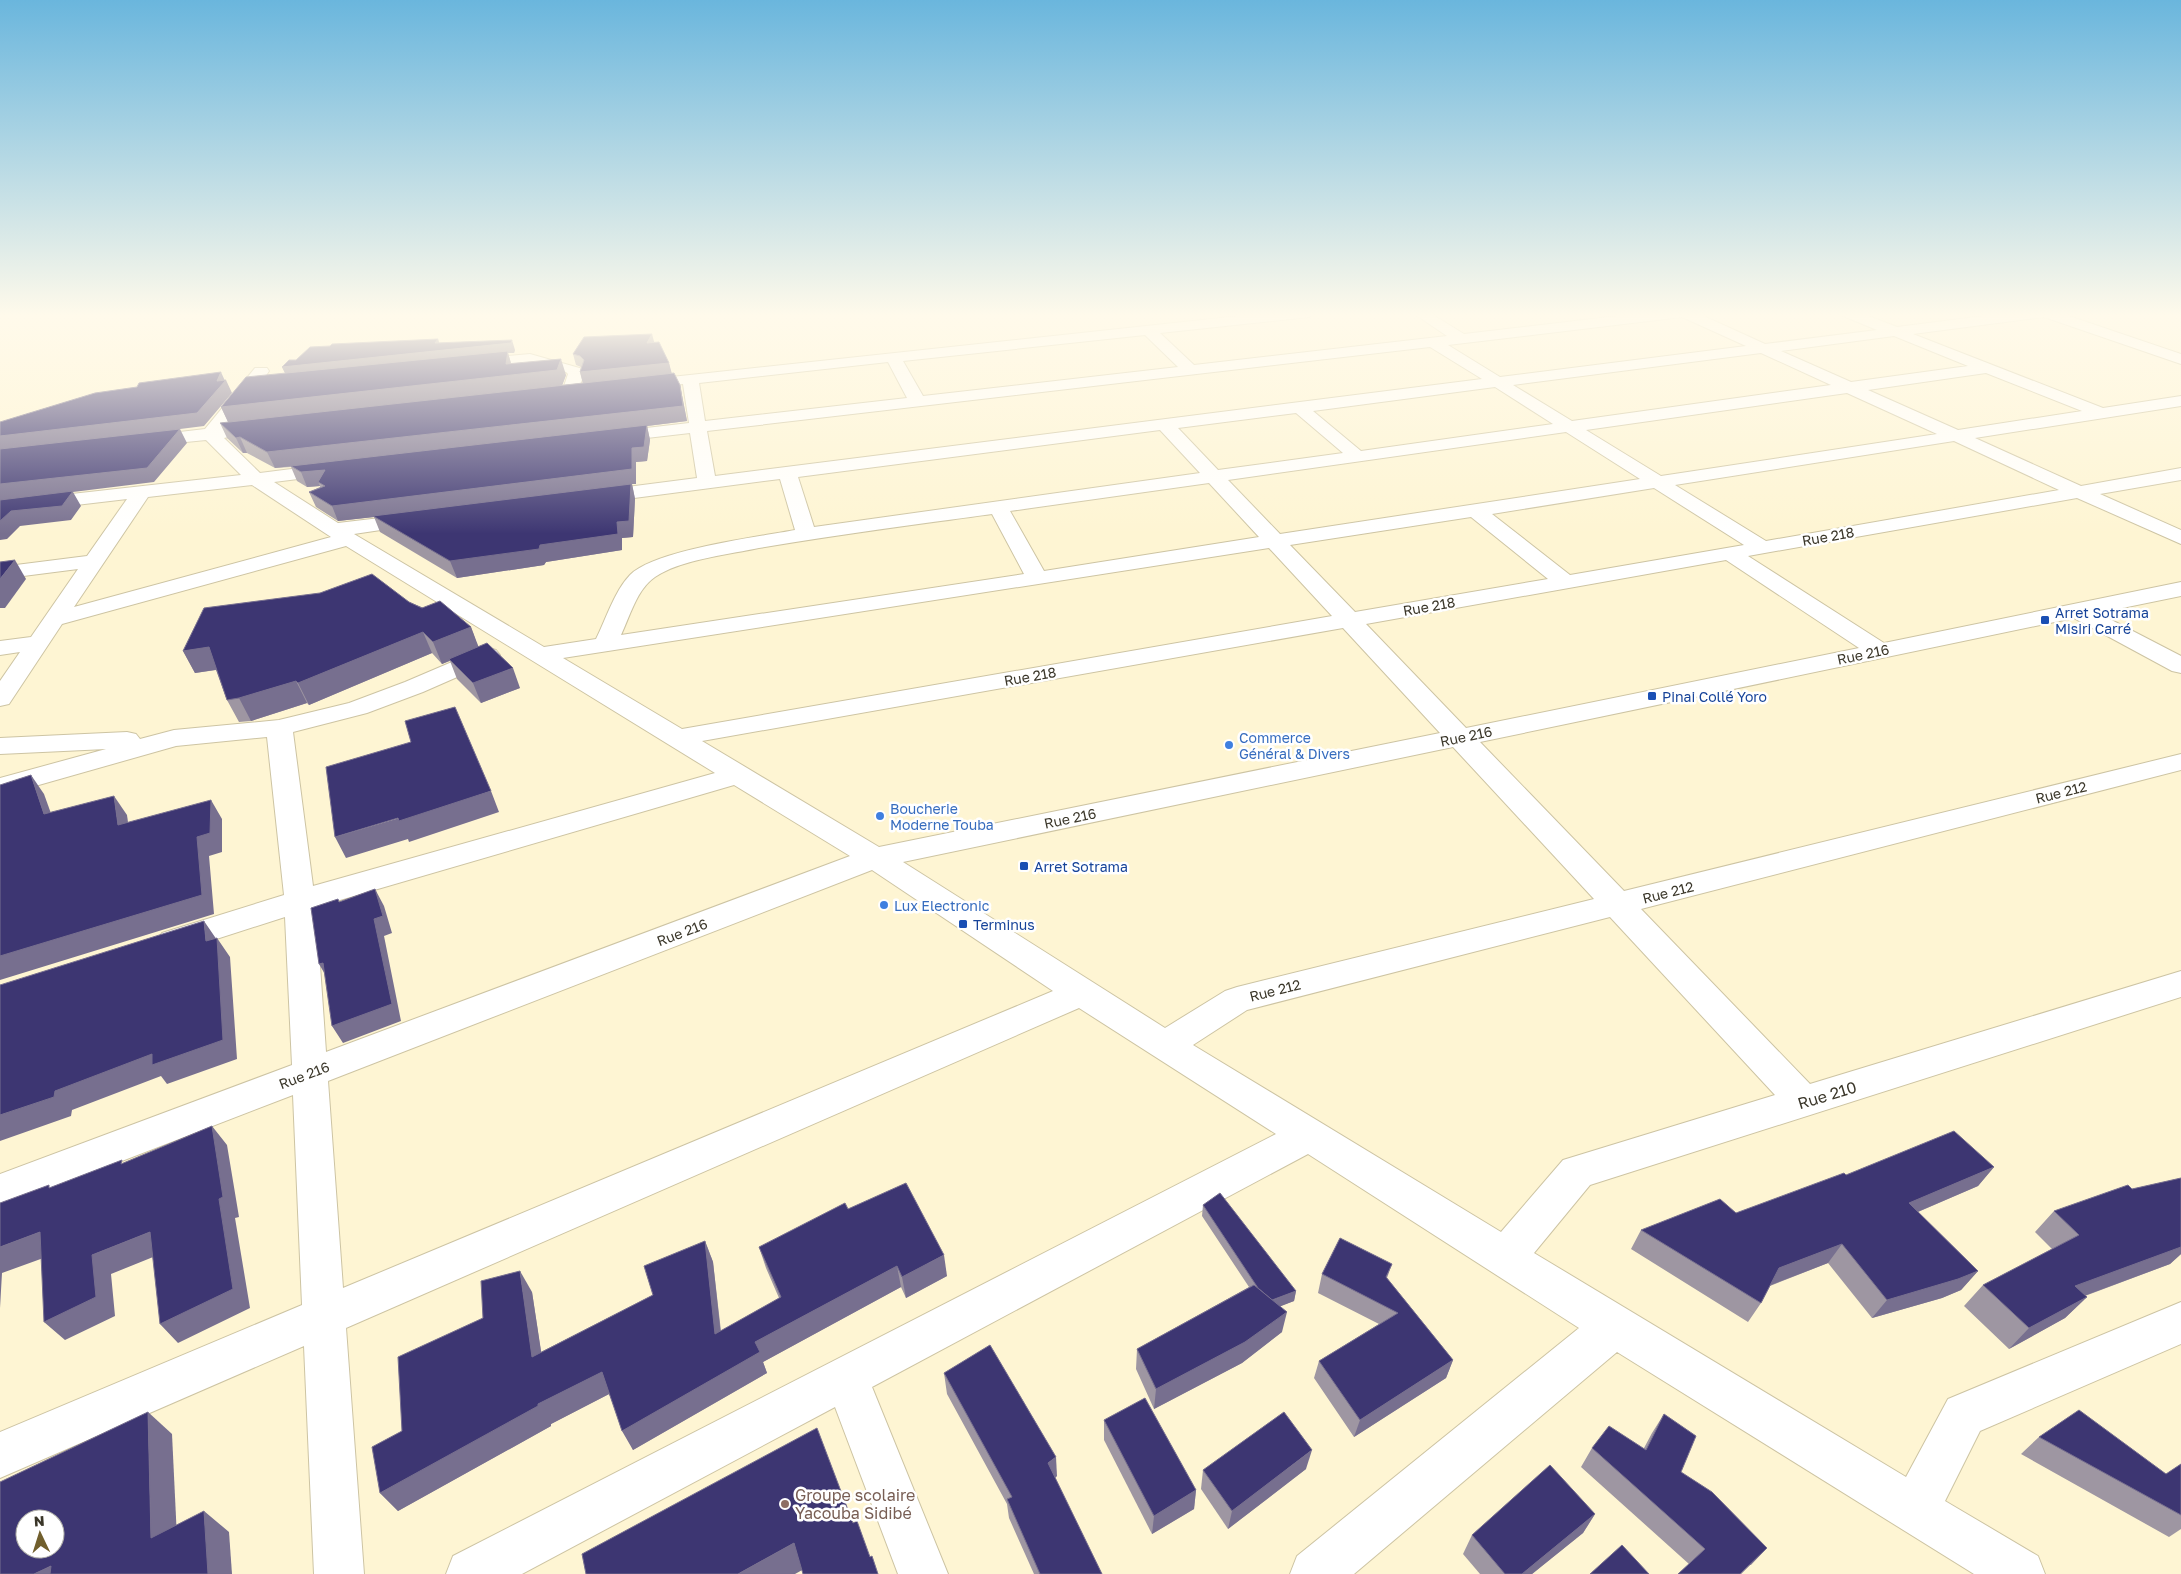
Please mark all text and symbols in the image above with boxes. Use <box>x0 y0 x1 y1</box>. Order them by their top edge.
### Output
street label: Rue 218 <box>1801 523 1855 549</box>
street label: Rue 218 <box>1402 593 1456 619</box>
place label: Arret Sotrama Misiri Carré <box>2055 604 2149 637</box>
marker: Arret Sotrama Misiri Carré <box>2039 614 2051 626</box>
street label: Rue 216 <box>1835 640 1891 668</box>
street label: Rue 218 <box>1003 663 1057 689</box>
place label: Pinai Collé Yoro <box>1662 688 1767 705</box>
marker: Pinai Collé Yoro <box>1646 690 1658 702</box>
street label: Rue 216 <box>1438 722 1494 750</box>
place label: Commerce Général & Divers <box>1239 729 1350 762</box>
marker: Commerce Général & Divers <box>1223 739 1235 751</box>
street label: Rue 212 <box>2034 777 2088 807</box>
place label: Boucherie Moderne Touba <box>890 800 994 833</box>
street label: Rue 216 <box>1042 804 1098 832</box>
marker: Boucherie Moderne Touba <box>874 810 886 822</box>
place label: Arret Sotrama <box>1034 858 1128 875</box>
marker: Arret Sotrama <box>1018 860 1030 872</box>
street label: Rue 212 <box>1641 877 1695 907</box>
place label: Lux Electronic <box>894 897 990 914</box>
marker: Lux Electronic <box>878 899 890 911</box>
street label: Rue 216 <box>654 915 710 949</box>
place label: Terminus <box>973 916 1035 933</box>
marker: Terminus <box>957 918 969 930</box>
street label: Rue 212 <box>1248 975 1302 1005</box>
street label: Rue 216 <box>276 1058 332 1092</box>
street label: Rue 210 <box>1795 1077 1859 1113</box>
place label: Groupe scolaire Yacouba Sidibé <box>795 1485 915 1523</box>
marker: Groupe scolaire Yacouba Sidibé <box>779 1498 791 1510</box>
north arrow <box>15 1509 65 1559</box>
text: N <box>33 1512 45 1529</box>

